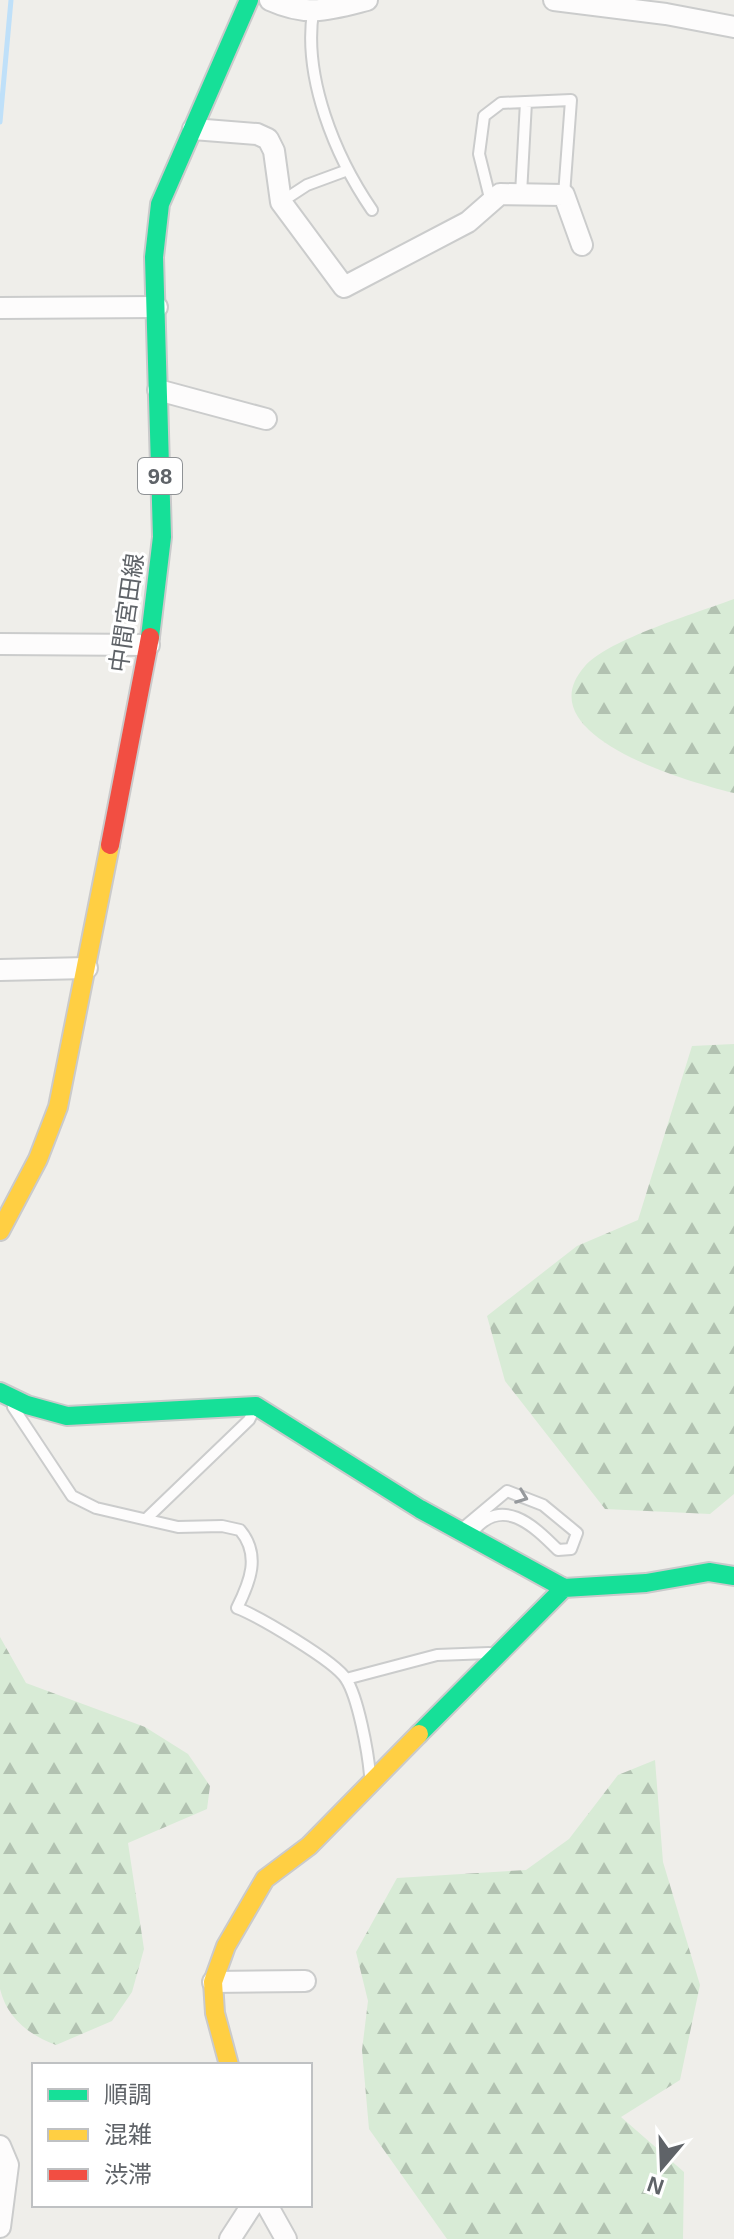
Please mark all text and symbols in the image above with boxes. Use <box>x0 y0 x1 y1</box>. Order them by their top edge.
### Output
road number: 98 <box>138 458 182 494</box>
street label: 中間宮田線 <box>105 552 148 674</box>
one-way arrow <box>514 1487 528 1504</box>
legend <box>32 2063 312 2207</box>
text: 順調 <box>104 2081 152 2108</box>
text: 混雑 <box>104 2121 152 2148</box>
north arrow <box>622 2127 702 2207</box>
text: 渋滞 <box>104 2161 152 2188</box>
text: N <box>644 2171 667 2200</box>

